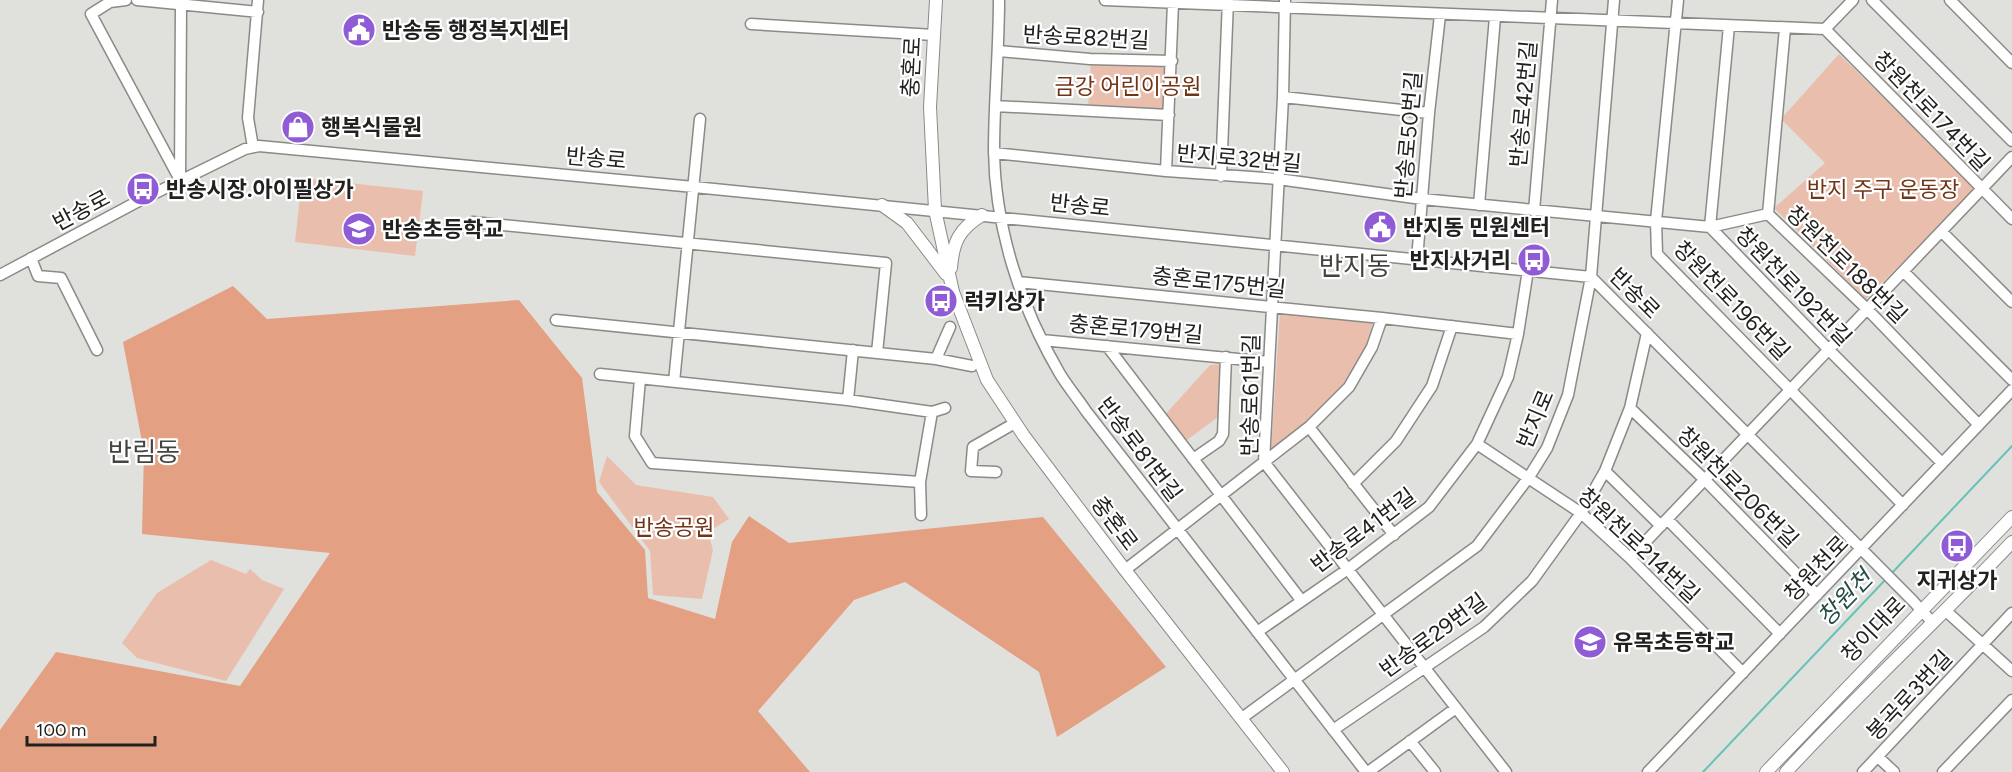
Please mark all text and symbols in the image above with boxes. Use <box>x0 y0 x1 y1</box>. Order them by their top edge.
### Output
public building icon: 반송동 행정복지센터 <box>341 12 377 48</box>
place label: 반송동 행정복지센터 <box>382 17 569 44</box>
street label: 반송로82번길 <box>1022 21 1150 54</box>
street label: 충혼로 <box>896 36 927 98</box>
street label: 반송로42번길 <box>1505 40 1542 169</box>
street label: 창원천로174번길 <box>1868 46 1996 177</box>
street label: 반송로50번길 <box>1389 70 1428 200</box>
park label: 금강 어린이공원 <box>1054 73 1202 100</box>
shop icon: 행복식물원 <box>280 109 316 145</box>
place label: 행복식물원 <box>321 114 422 141</box>
street label: 반지로32번길 <box>1175 140 1303 177</box>
street label: 반송로 <box>565 142 627 175</box>
bus stop icon: 반송시장.아이필상가 <box>125 171 161 207</box>
place label: 반송시장.아이필상가 <box>166 176 354 203</box>
park label: 반지 주구 운동장 <box>1807 176 1959 203</box>
street label: 반송로 <box>48 184 114 237</box>
street label: 반송로 <box>1048 189 1112 222</box>
street label: 창원천로188번길 <box>1781 200 1913 329</box>
public building icon: 반지동 민원센터 <box>1362 209 1398 245</box>
school or university icon: 반송초등학교 <box>341 211 377 247</box>
place label: 반지동 민원센터 <box>1403 214 1550 241</box>
place label: 반송초등학교 <box>382 216 503 243</box>
street label: 창원천로192번길 <box>1730 221 1857 352</box>
street label: 창원천로196번길 <box>1668 235 1795 366</box>
bus stop icon: 반지사거리 <box>1516 242 1552 278</box>
place label: 반지사거리 <box>1410 247 1511 274</box>
district label: 반지동 <box>1319 250 1391 282</box>
street label: 충혼로175번길 <box>1151 262 1287 303</box>
street label: 반송로 <box>1604 262 1666 324</box>
bus stop icon: 럭키상가 <box>923 283 959 319</box>
place label: 럭키상가 <box>964 288 1045 315</box>
street label: 충혼로179번길 <box>1068 310 1204 349</box>
street label: 반송로61번길 <box>1236 333 1265 457</box>
street label: 반지로 <box>1511 386 1560 452</box>
street label: 반송로81번길 <box>1092 392 1188 507</box>
street label: 창원천로206번길 <box>1671 421 1804 554</box>
district label: 반림동 <box>108 436 180 468</box>
street label: 반송로41번길 <box>1306 482 1421 578</box>
street label: 창원천로214번길 <box>1572 482 1705 609</box>
street label: 충혼로 <box>1086 491 1144 556</box>
park label: 반송공원 <box>634 514 714 541</box>
bus stop icon: 지귀상가 <box>1939 528 1975 564</box>
street label: 창원천로 <box>1778 530 1854 606</box>
water label: 창원천 <box>1812 564 1878 632</box>
place label: 지귀상가 <box>1917 567 1997 594</box>
street label: 반송로29번길 <box>1374 587 1492 683</box>
street label: 창이대로 <box>1836 591 1911 668</box>
school or university icon: 유목초등학교 <box>1572 624 1608 660</box>
place label: 유목초등학교 <box>1613 629 1734 656</box>
street label: 봉곡로3번길 <box>1861 645 1958 746</box>
scale bar <box>27 709 154 747</box>
text: 100 m <box>36 719 86 741</box>

